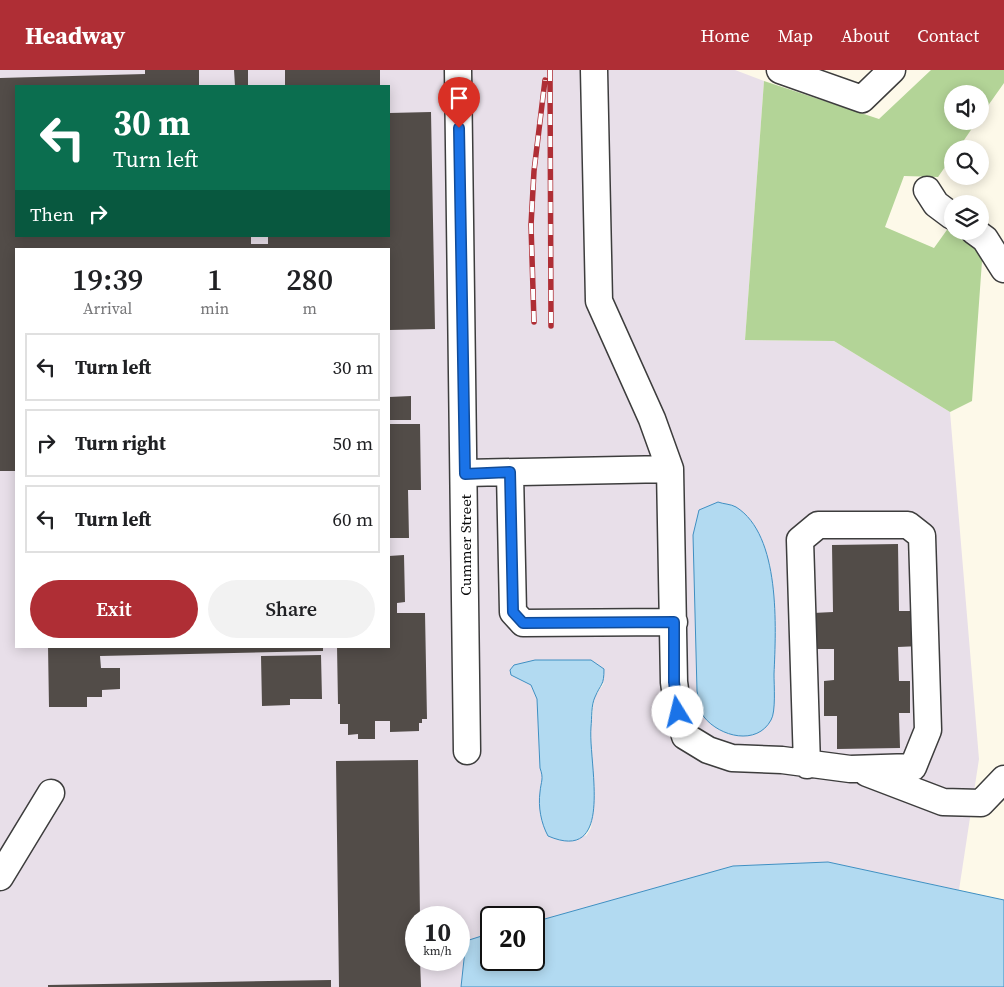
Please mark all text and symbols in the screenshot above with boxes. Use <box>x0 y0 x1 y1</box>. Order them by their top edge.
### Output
text: Headway <box>25 19 125 52</box>
text: Home <box>701 23 750 48</box>
text: Map <box>778 23 813 48</box>
text: About <box>841 23 889 48</box>
text: Contact <box>917 23 979 48</box>
pin <box>438 77 480 128</box>
icon: arrive <box>445 84 473 112</box>
map controls <box>944 85 989 240</box>
button: sound <box>944 85 989 130</box>
text: 30 m <box>113 99 190 147</box>
icon: left <box>30 105 95 170</box>
button: search <box>944 140 989 185</box>
text: Turn left <box>113 144 198 174</box>
button: layers <box>944 195 989 240</box>
icon: right <box>84 200 112 228</box>
text: Then <box>30 201 74 227</box>
text: 19:39 <box>72 259 143 300</box>
text: 1 <box>207 259 223 300</box>
text: 280 <box>286 259 333 300</box>
text: Arrival <box>83 297 132 319</box>
text: min <box>200 297 229 319</box>
text: m <box>302 297 317 319</box>
icon: left <box>32 353 60 381</box>
text: Turn left <box>75 354 151 380</box>
text: 30 m <box>332 354 373 380</box>
icon: right <box>32 429 60 457</box>
text: Turn right <box>75 430 166 456</box>
text: 50 m <box>332 430 373 456</box>
street label: Cummer Street <box>455 494 476 596</box>
icon: left <box>32 505 60 533</box>
text: Turn left <box>75 506 151 532</box>
text: 60 m <box>332 506 373 532</box>
button: Exit <box>30 580 198 638</box>
button: Share <box>208 580 375 638</box>
position arrow <box>651 685 703 737</box>
speed limit sign: 20 <box>480 906 545 971</box>
text: 10 <box>424 915 451 949</box>
text: km/h <box>423 943 452 959</box>

